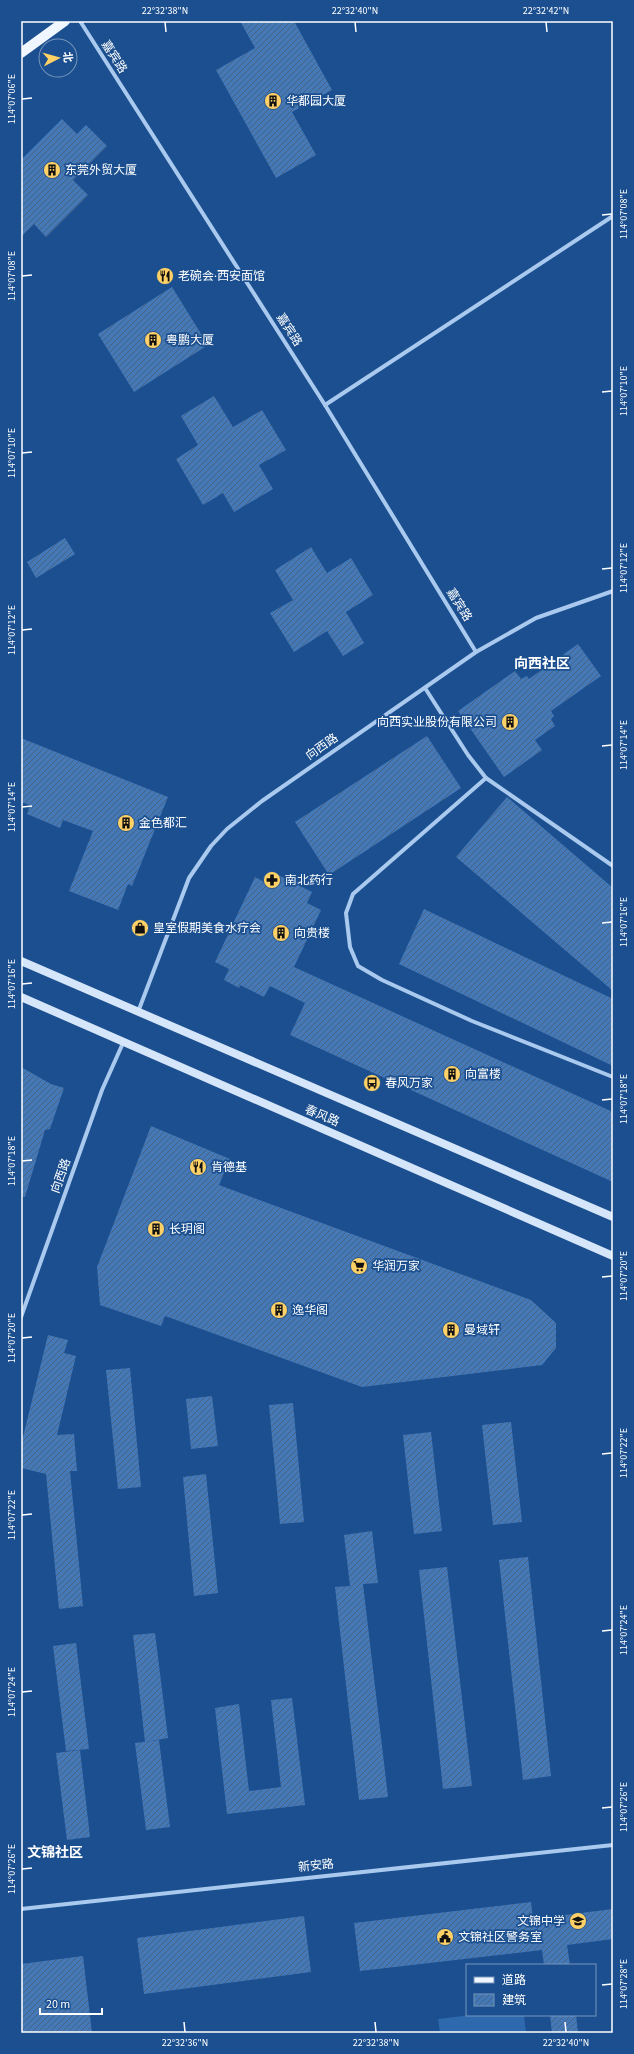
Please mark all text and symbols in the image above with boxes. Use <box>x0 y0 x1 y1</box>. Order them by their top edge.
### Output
text: 22°32'38"N <box>142 4 188 18</box>
text: 22°32'40"N <box>332 4 378 18</box>
text: 22°32'42"N <box>523 4 569 18</box>
street label: 嘉宾路 <box>97 37 131 77</box>
north arrow <box>38 38 78 78</box>
text: 北 <box>59 51 75 63</box>
text: 114°07'06"E <box>5 74 19 124</box>
building icon: 华都园大厦 <box>263 91 283 111</box>
place label: 华都园大厦 <box>286 93 346 110</box>
building icon: 东莞外贸大厦 <box>42 160 62 180</box>
place label: 东莞外贸大厦 <box>65 162 137 179</box>
text: 114°07'08"E <box>617 189 631 239</box>
text: 114°07'08"E <box>5 251 19 301</box>
restaurant icon: 老碗会·西安面馆 <box>155 266 175 286</box>
place label: 老碗会·西安面馆 <box>178 268 265 285</box>
street label: 嘉宾路 <box>272 310 306 350</box>
building icon: 粤鹏大厦 <box>143 330 163 350</box>
place label: 粤鹏大厦 <box>166 332 214 349</box>
text: 114°07'10"E <box>617 366 631 416</box>
text: 114°07'10"E <box>5 428 19 478</box>
text: 114°07'12"E <box>617 543 631 593</box>
street label: 嘉宾路 <box>442 585 476 625</box>
text: 114°07'12"E <box>5 605 19 655</box>
district label: 向西社区 <box>514 654 570 674</box>
building icon: 向西实业股份有限公司 <box>500 712 520 732</box>
place label: 向西实业股份有限公司 <box>377 714 497 731</box>
text: 114°07'14"E <box>617 720 631 770</box>
street label: 向西路 <box>302 730 342 764</box>
text: 114°07'14"E <box>5 782 19 832</box>
building icon: 金色都汇 <box>116 813 136 833</box>
place label: 金色都汇 <box>139 815 187 832</box>
pharmacy icon: 南北药行 <box>262 870 282 890</box>
place label: 南北药行 <box>285 872 333 889</box>
text: 114°07'16"E <box>617 897 631 947</box>
shop icon: 皇室假期美食水疗会 <box>130 918 150 938</box>
place label: 皇室假期美食水疗会 <box>153 920 261 937</box>
building icon: 向贵楼 <box>271 923 291 943</box>
place label: 向贵楼 <box>294 925 330 942</box>
text: 114°07'16"E <box>5 959 19 1009</box>
building icon: 向富楼 <box>442 1064 462 1084</box>
place label: 向富楼 <box>465 1066 501 1083</box>
bus stop icon: 春风万家 <box>362 1073 382 1093</box>
text: 114°07'18"E <box>617 1074 631 1124</box>
place label: 春风万家 <box>385 1075 433 1092</box>
street label: 春风路 <box>302 1101 342 1131</box>
text: 114°07'18"E <box>5 1136 19 1186</box>
street label: 向西路 <box>47 1156 75 1196</box>
restaurant icon: 肯德基 <box>188 1157 208 1177</box>
place label: 肯德基 <box>211 1159 247 1176</box>
building icon: 长玥阁 <box>146 1219 166 1239</box>
place label: 长玥阁 <box>169 1221 205 1238</box>
text: 114°07'20"E <box>617 1251 631 1301</box>
supermarket icon: 华润万家 <box>349 1256 369 1276</box>
place label: 华润万家 <box>372 1258 420 1275</box>
building icon: 逸华阁 <box>269 1300 289 1320</box>
place label: 逸华阁 <box>292 1302 328 1319</box>
text: 114°07'20"E <box>5 1313 19 1363</box>
building icon: 曼域轩 <box>441 1320 461 1340</box>
place label: 曼域轩 <box>464 1322 500 1339</box>
text: 114°07'22"E <box>617 1428 631 1478</box>
text: 114°07'22"E <box>5 1490 19 1540</box>
text: 114°07'24"E <box>617 1605 631 1655</box>
text: 114°07'24"E <box>5 1667 19 1717</box>
text: 114°07'26"E <box>617 1782 631 1832</box>
district label: 文锦社区 <box>27 1843 83 1863</box>
text: 114°07'26"E <box>5 1844 19 1894</box>
street label: 新安路 <box>297 1856 335 1876</box>
school or university icon: 文锦中学 <box>568 1911 588 1931</box>
place label: 文锦中学 <box>517 1913 565 1930</box>
public building icon: 文锦社区警务室 <box>435 1927 455 1947</box>
place label: 文锦社区警务室 <box>458 1929 542 1946</box>
text: 114°07'28"E <box>617 1959 631 2009</box>
legend <box>466 1964 596 2016</box>
text: 道路 <box>502 1972 526 1989</box>
scale bar <box>40 1990 102 2016</box>
text: 建筑 <box>502 1992 526 2009</box>
text: 20 m <box>46 1996 70 2013</box>
text: 22°32'36"N <box>162 2036 208 2050</box>
text: 22°32'38"N <box>353 2036 399 2050</box>
text: 22°32'40"N <box>543 2036 589 2050</box>

